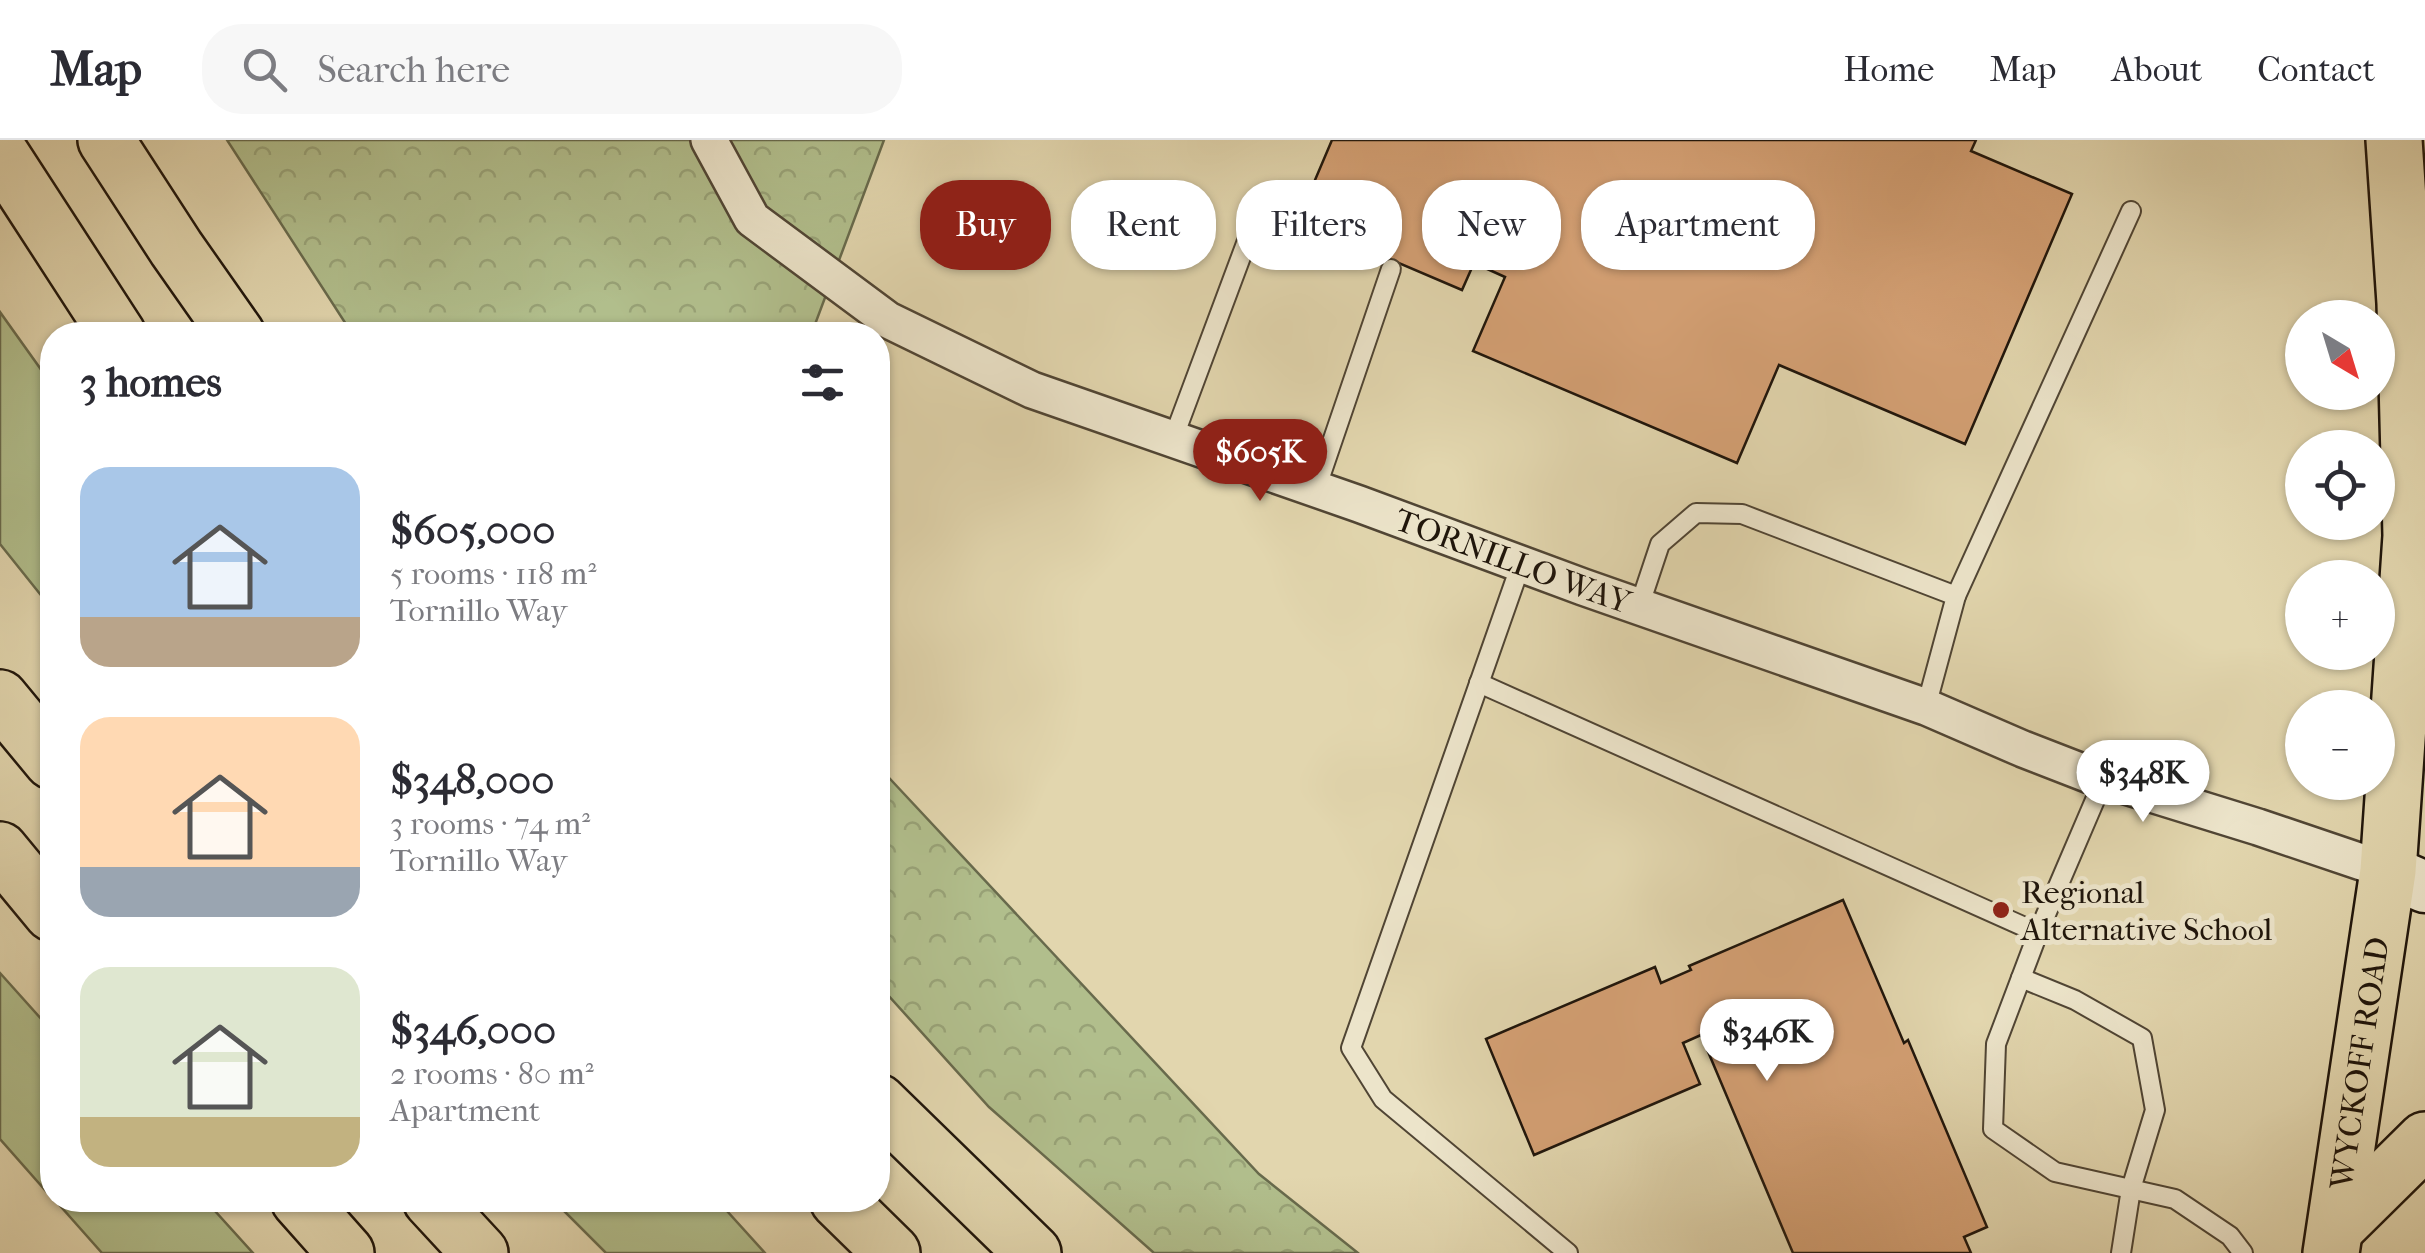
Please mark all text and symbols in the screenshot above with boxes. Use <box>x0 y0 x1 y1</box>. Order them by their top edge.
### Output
search box <box>202 24 902 114</box>
text: Map <box>50 41 142 97</box>
icon: search <box>237 42 292 97</box>
text: Search here <box>317 47 510 92</box>
text: Home <box>1843 49 1934 90</box>
text: Map <box>1989 49 2057 90</box>
text: About <box>2112 49 2202 90</box>
text: Contact <box>2257 49 2375 90</box>
chip: Buy <box>920 180 1051 270</box>
chip: Rent <box>1071 180 1216 270</box>
chip: Filters <box>1236 180 1402 270</box>
chip: New <box>1422 180 1561 270</box>
chip: Apartment <box>1581 180 1815 270</box>
north arrow <box>2285 300 2395 410</box>
map controls <box>2285 300 2395 800</box>
icon: filters <box>795 355 850 410</box>
text: 3 homes <box>80 358 222 407</box>
pin: $605K <box>1190 419 1330 504</box>
button: locate <box>2285 430 2395 540</box>
text: $605K <box>1215 433 1305 470</box>
street label: TORNILLO WAY <box>1390 501 1637 621</box>
text: $605,000 <box>390 506 555 555</box>
icon: home <box>160 507 280 627</box>
text: 5 rooms · 118 m² <box>390 555 596 592</box>
button: + <box>2285 560 2395 670</box>
text: Tornillo Way <box>390 592 567 629</box>
button: − <box>2285 690 2395 800</box>
pin: $348K <box>2073 740 2213 825</box>
text: $348K <box>2099 754 2187 791</box>
text: $348,000 <box>390 756 554 805</box>
icon: home <box>160 757 280 877</box>
text: 3 rooms · 74 m² <box>390 805 590 842</box>
text: Tornillo Way <box>390 842 567 879</box>
place label: Regional Alternative School <box>2019 874 2273 948</box>
marker: Regional Alternative School <box>1990 899 2012 921</box>
street label: WYCKOFF ROAD <box>2322 935 2396 1193</box>
pin: $346K <box>1697 999 1837 1084</box>
text: $346,000 <box>390 1006 556 1055</box>
icon: home <box>160 1007 280 1127</box>
text: $346K <box>1722 1013 1812 1050</box>
text: 2 rooms · 80 m² <box>390 1055 594 1092</box>
text: Apartment <box>390 1092 540 1129</box>

